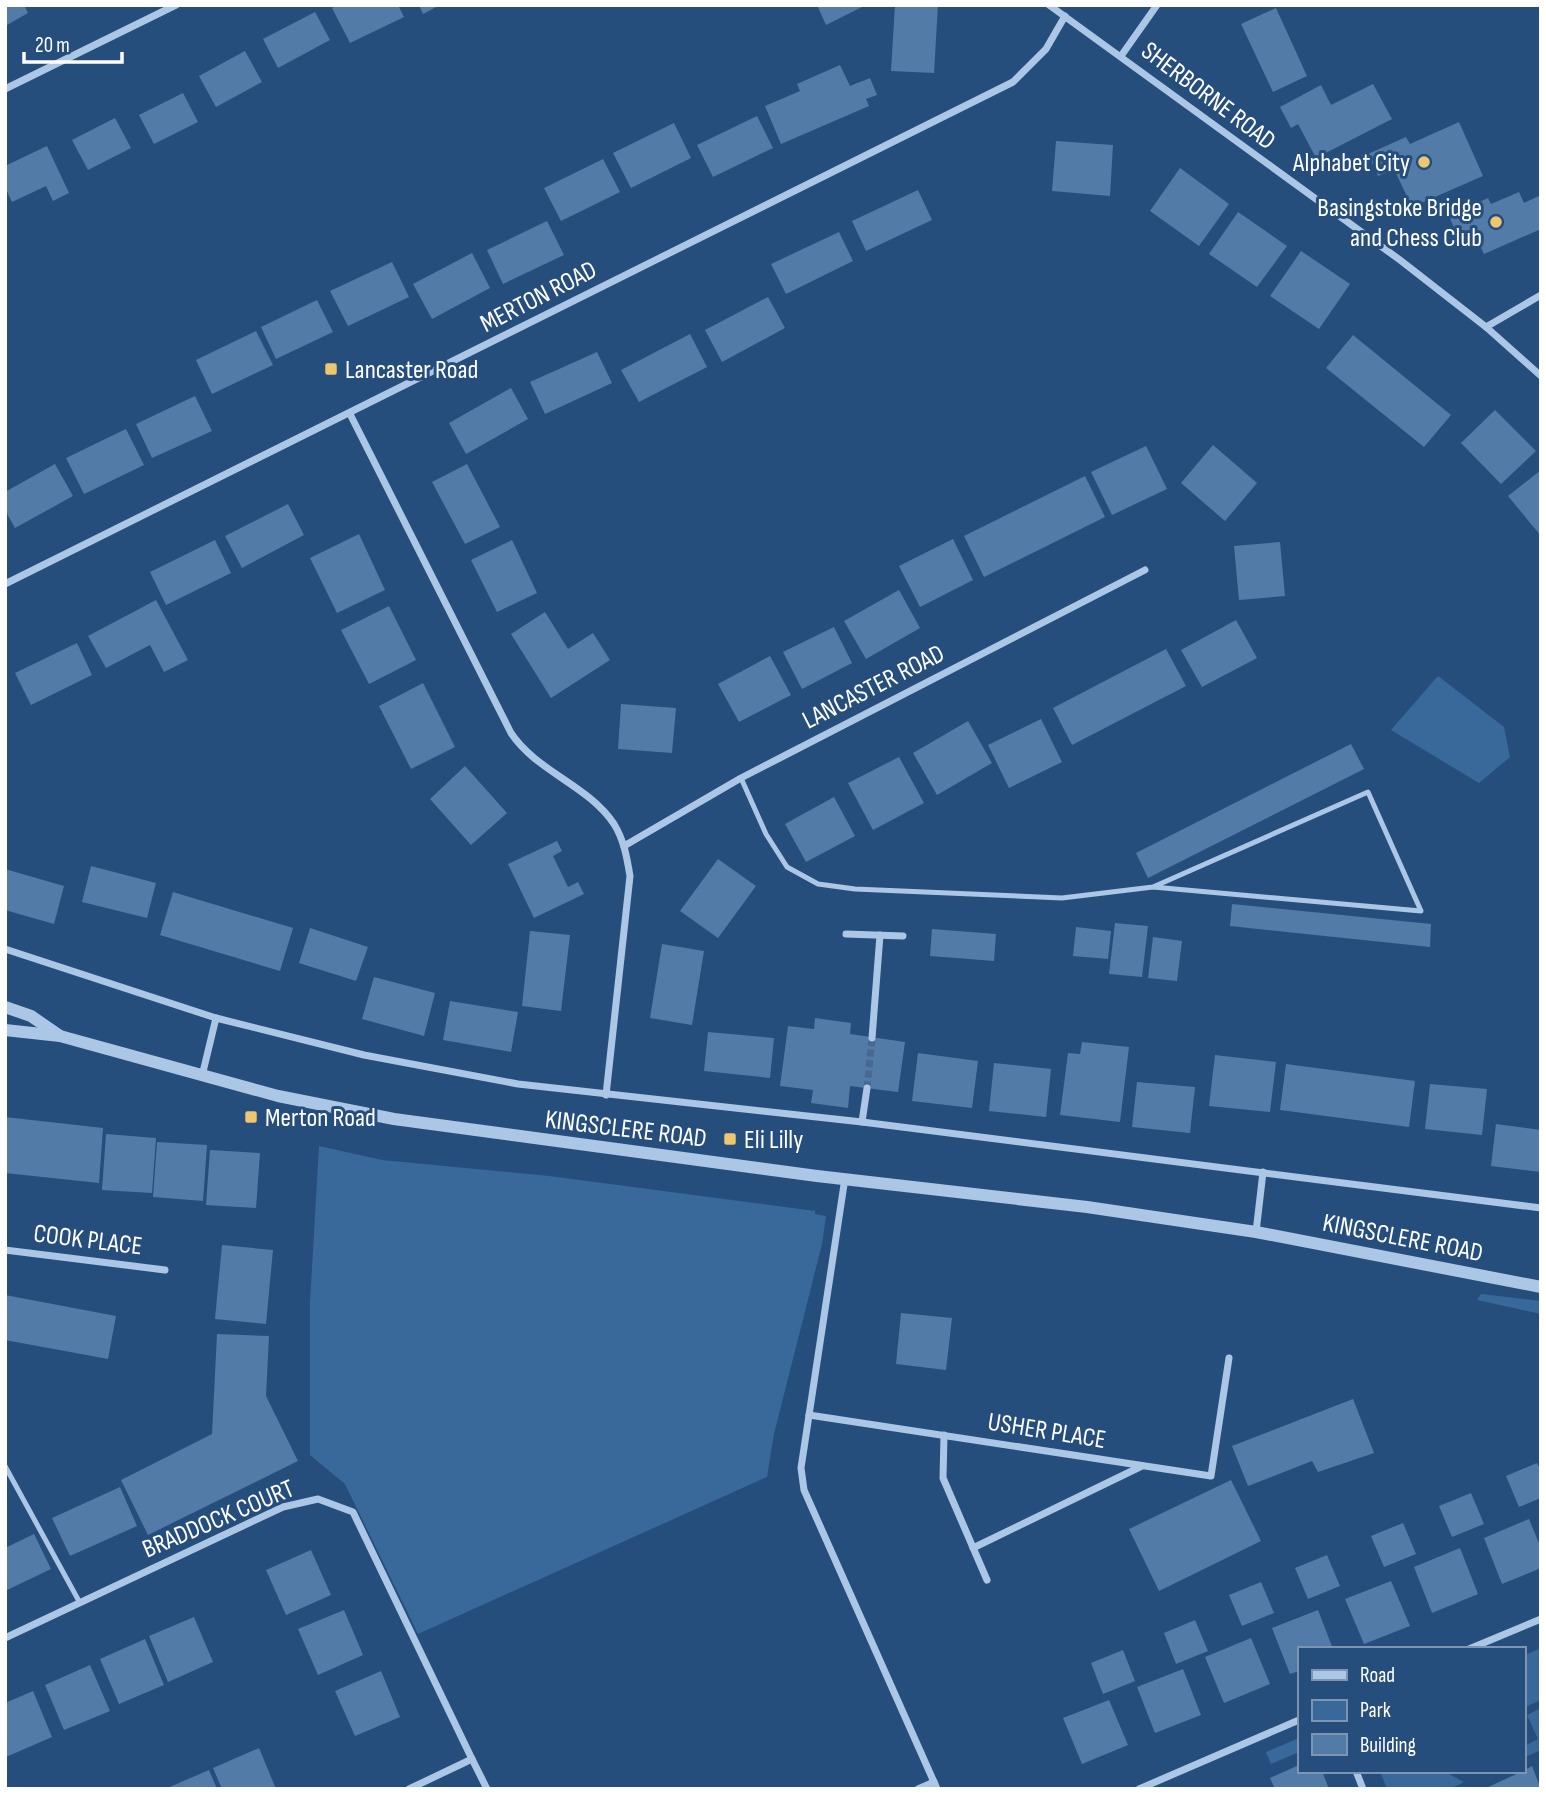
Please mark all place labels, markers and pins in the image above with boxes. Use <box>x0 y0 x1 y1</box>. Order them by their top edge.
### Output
place label: Alphabet City <box>1292 148 1410 179</box>
marker: Alphabet City <box>1416 154 1432 170</box>
place label: Basingstoke Bridge and Chess Club <box>1317 193 1482 254</box>
marker: Basingstoke Bridge and Chess Club <box>1488 214 1504 230</box>
place label: Lancaster Road <box>345 355 478 386</box>
marker: Lancaster Road <box>323 361 339 377</box>
place label: Merton Road <box>265 1103 376 1134</box>
marker: Merton Road <box>243 1109 259 1125</box>
place label: Eli Lilly <box>744 1125 803 1156</box>
marker: Eli Lilly <box>722 1131 738 1147</box>

